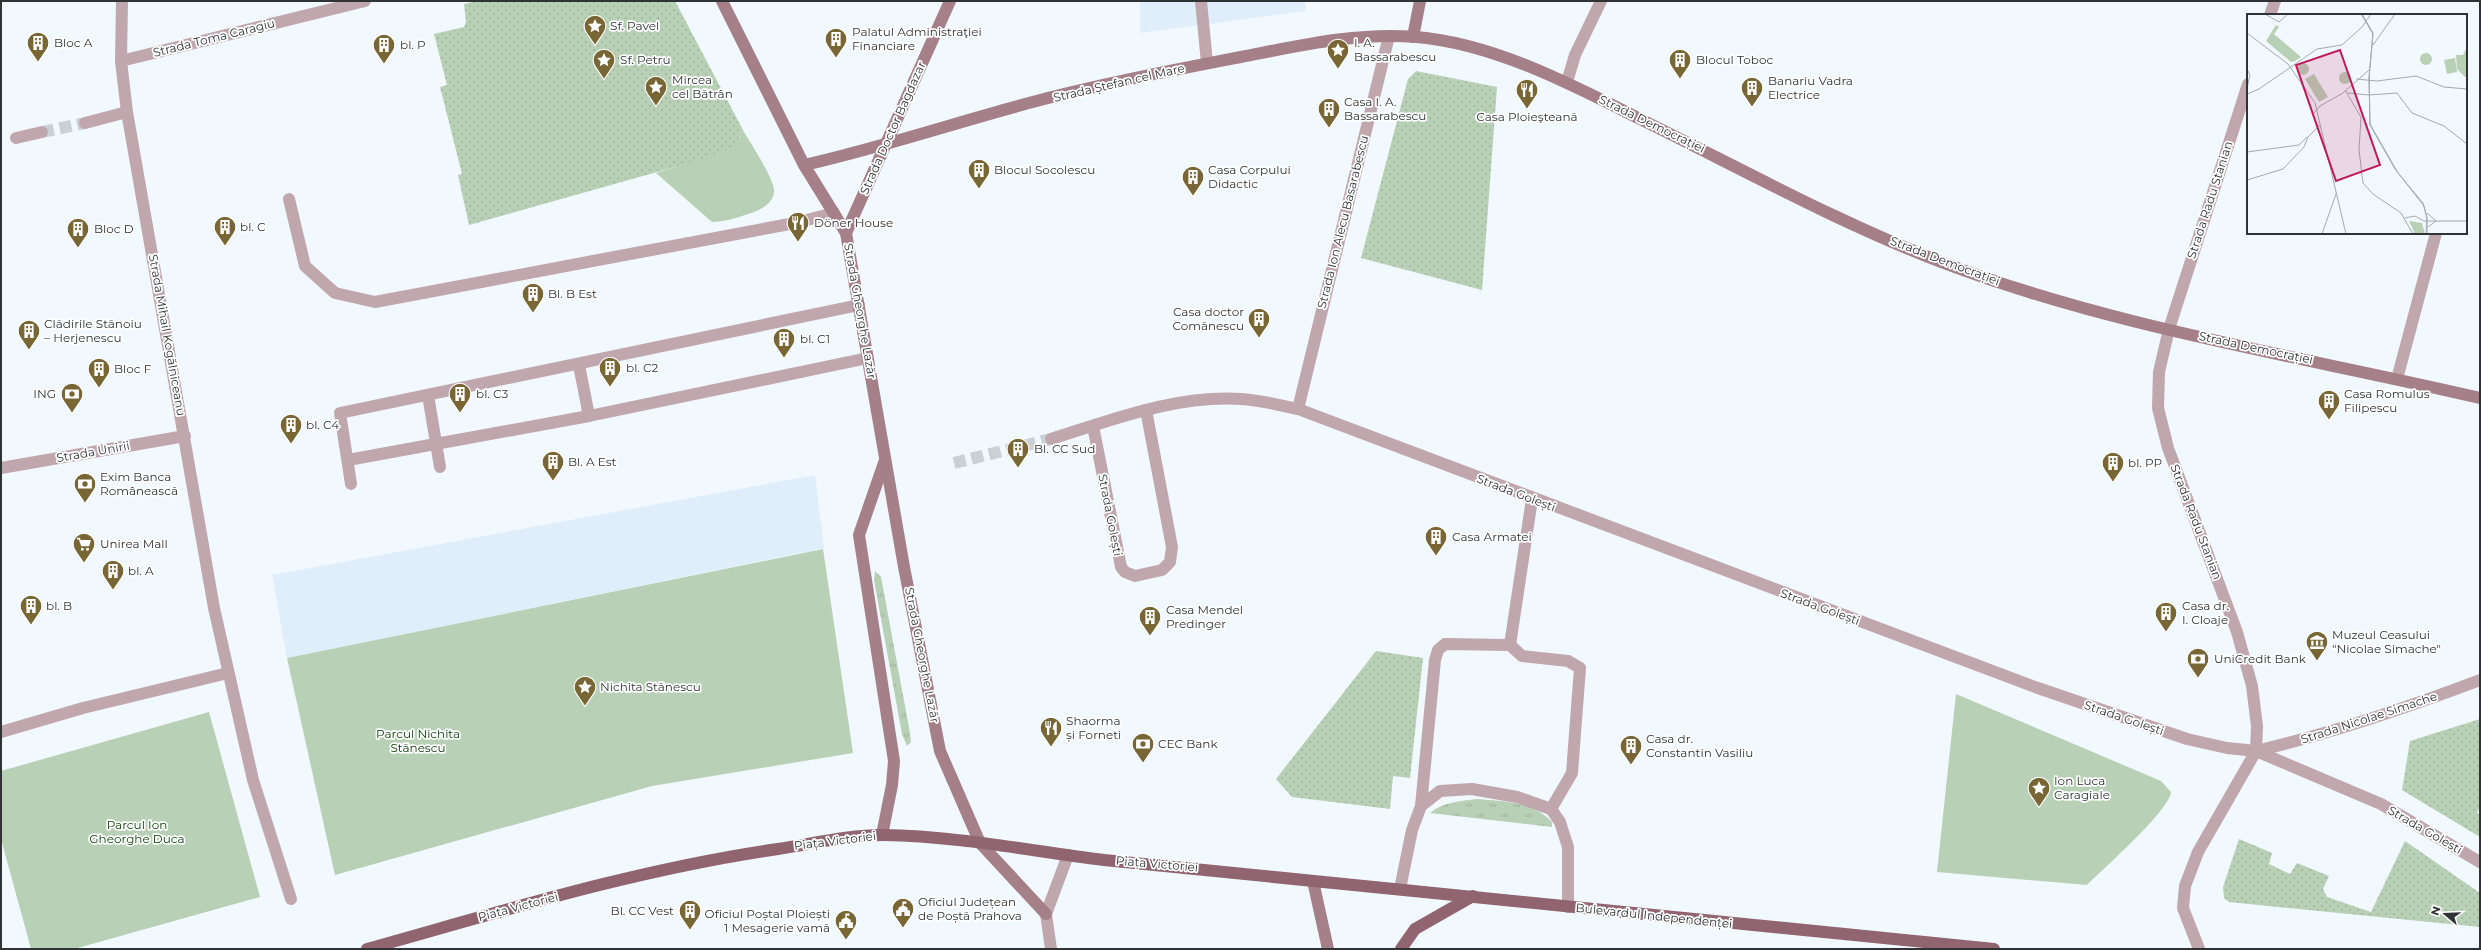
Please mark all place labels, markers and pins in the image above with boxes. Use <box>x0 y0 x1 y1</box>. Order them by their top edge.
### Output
place icon: Sf. Pavel <box>582 13 608 46</box>
place label: Sf. Pavel <box>610 18 659 33</box>
place label: Palatul Administraţiei Financiare <box>852 24 982 53</box>
building icon: Palatul Administraţiei Financiare <box>823 26 849 59</box>
building icon: Bloc A <box>25 30 51 63</box>
building icon: bl. P <box>371 32 397 65</box>
place label: Bloc A <box>54 35 93 50</box>
place label: I. A. Bassarabescu <box>1354 35 1436 64</box>
place label: bl. P <box>400 37 426 52</box>
place icon: I. A. Bassarabescu <box>1325 37 1351 70</box>
place icon: Sf. Petru <box>591 47 617 80</box>
building icon: Blocul Toboc <box>1667 47 1693 80</box>
place label: Sf. Petru <box>620 52 670 67</box>
place label: Blocul Toboc <box>1696 52 1773 67</box>
place label: Mircea cel Bătrân <box>672 72 733 101</box>
place label: Banariu Vadra Electrice <box>1768 73 1853 102</box>
place icon: Mircea cel Bătrân <box>643 74 669 107</box>
building icon: Banariu Vadra Electrice <box>1739 75 1765 108</box>
restaurant icon: Casa Ploieşteană <box>1514 77 1540 110</box>
place label: Casa I. A. Bassarabescu <box>1344 94 1426 123</box>
building icon: Casa I. A. Bassarabescu <box>1316 96 1342 129</box>
place label: Casa Ploieşteană <box>1476 109 1578 124</box>
building icon: Blocul Socolescu <box>966 157 992 190</box>
place label: Blocul Socolescu <box>994 162 1095 177</box>
place label: Casa Corpului Didactic <box>1208 162 1291 191</box>
building icon: Casa Corpului Didactic <box>1180 164 1206 197</box>
restaurant icon: Döner House <box>785 210 811 243</box>
building icon: bl. C <box>212 214 238 247</box>
place label: Döner House <box>814 215 893 230</box>
building icon: Bloc D <box>65 216 91 249</box>
place label: bl. C <box>240 219 266 234</box>
place label: Bloc D <box>94 221 134 236</box>
building icon: Bl. B Est <box>520 281 546 314</box>
place label: Bl. B Est <box>548 286 597 301</box>
place label: Casa doctor Comănescu <box>1172 304 1244 333</box>
building icon: Casa doctor Comănescu <box>1246 306 1272 339</box>
place label: Clădirile Stănoiu – Herjenescu <box>44 316 142 345</box>
building icon: Clădirile Stănoiu – Herjenescu <box>16 318 42 351</box>
building icon: bl. C1 <box>771 326 797 359</box>
place label: bl. C1 <box>800 331 830 346</box>
building icon: bl. C2 <box>597 355 623 388</box>
building icon: Bloc F <box>86 356 112 389</box>
place label: bl. C2 <box>626 360 658 375</box>
place label: Bloc F <box>114 361 152 376</box>
bank icon: ING <box>59 381 85 414</box>
building icon: bl. C3 <box>447 381 473 414</box>
place label: ING <box>33 386 56 401</box>
place label: bl. C3 <box>476 386 509 401</box>
place label: Casa Romulus Filipescu <box>2344 386 2430 415</box>
building icon: Casa Romulus Filipescu <box>2316 388 2342 421</box>
building icon: bl. C4 <box>278 412 304 445</box>
place label: bl. C4 <box>306 417 339 432</box>
building icon: Bl. CC Sud <box>1005 436 1031 469</box>
place label: Bl. CC Sud <box>1034 441 1095 456</box>
building icon: Bl. A Est <box>540 449 566 482</box>
building icon: bl. PP <box>2100 450 2126 483</box>
place label: Bl. A Est <box>568 454 617 469</box>
place label: bl. PP <box>2128 455 2162 470</box>
place label: Exim Banca Românească <box>100 469 178 498</box>
bank icon: Exim Banca Românească <box>72 471 98 504</box>
building icon: Casa Armatei <box>1423 524 1449 557</box>
place label: Casa Armatei <box>1452 529 1532 544</box>
supermarket icon: Unirea Mall <box>71 531 97 564</box>
place label: Unirea Mall <box>100 536 168 551</box>
building icon: bl. A <box>100 558 126 591</box>
place label: bl. A <box>128 563 154 578</box>
building icon: bl. B <box>18 593 44 626</box>
place label: bl. B <box>46 598 72 613</box>
place label: Casa dr. I. Cloaje <box>2182 598 2229 627</box>
building icon: Casa dr. I. Cloaje <box>2153 600 2179 633</box>
place label: Casa Mendel Predinger <box>1166 602 1243 631</box>
building icon: Casa Mendel Predinger <box>1137 604 1163 637</box>
place label: Muzeul Ceasului "Nicolae Simache" <box>2332 627 2441 656</box>
museum icon: Muzeul Ceasului "Nicolae Simache" <box>2304 629 2330 662</box>
bank icon: UniCredit Bank <box>2185 646 2211 679</box>
place label: UniCredit Bank <box>2214 651 2307 666</box>
place icon: Nichita Stănescu <box>572 674 598 707</box>
place label: Nichita Stănescu <box>600 679 701 694</box>
place label: Shaorma și Forneti <box>1066 713 1121 742</box>
restaurant icon: Shaorma și Forneti <box>1038 715 1064 748</box>
bank icon: CEC Bank <box>1130 731 1156 764</box>
place label: Casa dr. Constantin Vasiliu <box>1646 731 1753 760</box>
building icon: Casa dr. Constantin Vasiliu <box>1618 733 1644 766</box>
place label: CEC Bank <box>1158 736 1218 751</box>
place label: Ion Luca Caragiale <box>2054 773 2110 802</box>
place icon: Ion Luca Caragiale <box>2026 775 2052 808</box>
place label: Oficiul Județean de Poștă Prahova <box>918 894 1022 923</box>
public building icon: Oficiul Județean de Poștă Prahova <box>890 896 916 929</box>
building icon: Bl. CC Vest <box>677 898 703 931</box>
place label: Bl. CC Vest <box>611 903 674 918</box>
place label: Oficiul Poștal Ploiești 1 Mesagerie vamă <box>705 906 830 935</box>
public building icon: Oficiul Poștal Ploiești 1 Mesagerie vamă <box>833 908 859 941</box>

